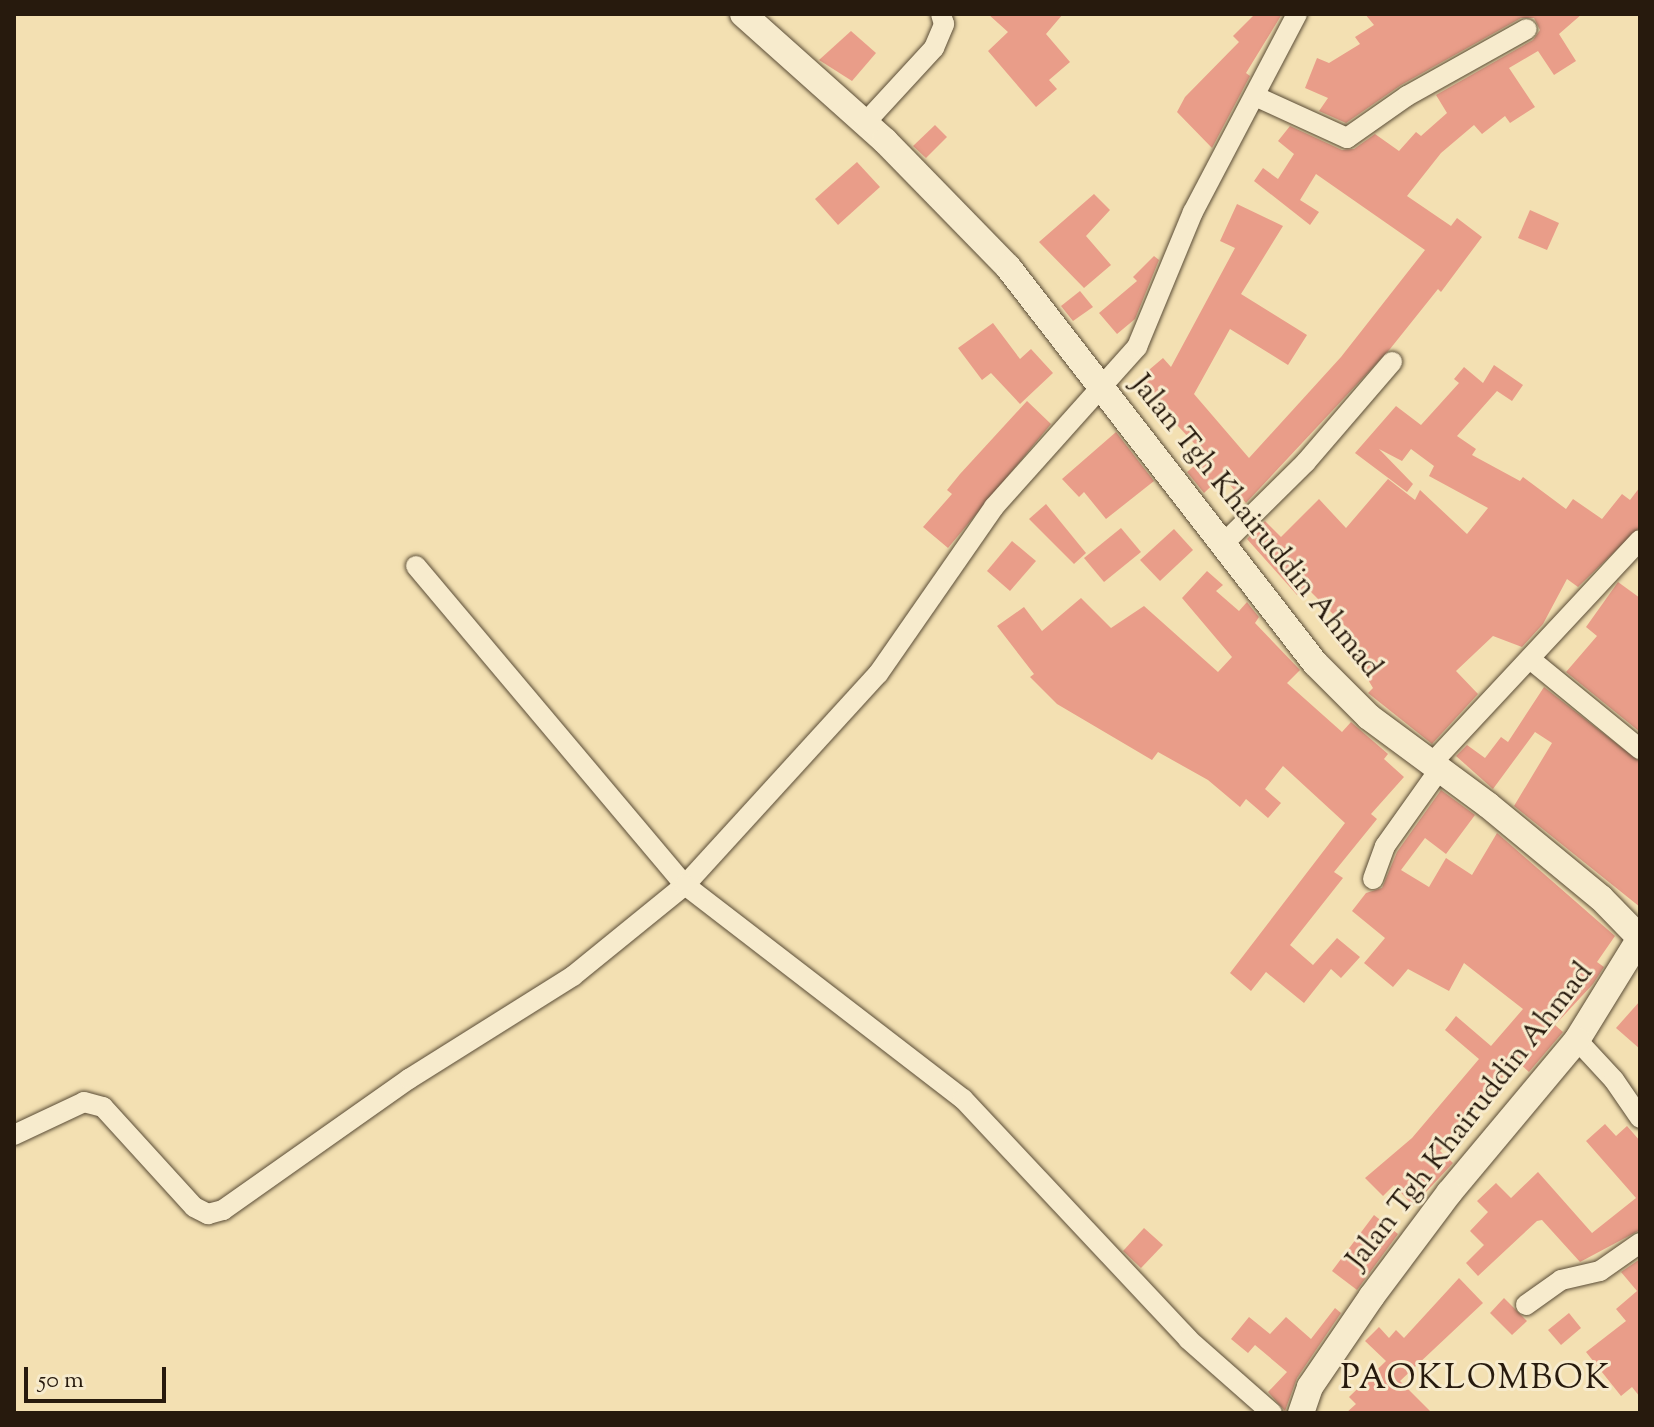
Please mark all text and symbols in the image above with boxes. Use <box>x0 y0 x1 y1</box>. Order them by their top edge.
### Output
street label: Jalan Tgh Khairuddin Ahmad <box>1122 368 1388 686</box>
street label: Jalan Tgh Khairuddin Ahmad <box>1340 956 1602 1278</box>
scale bar <box>28 1351 170 1401</box>
district label: PAOKLOMBOK <box>1341 1360 1611 1400</box>
text: 50 m <box>38 1364 84 1398</box>

